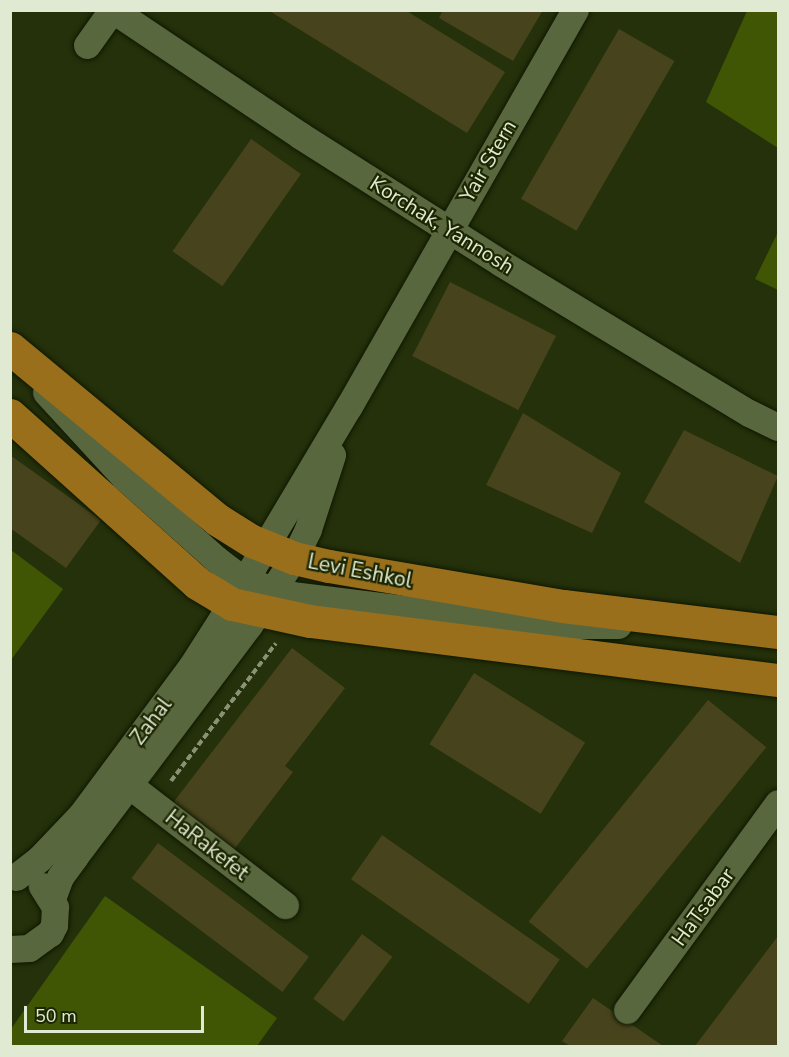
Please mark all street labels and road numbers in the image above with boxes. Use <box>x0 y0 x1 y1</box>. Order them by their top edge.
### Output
street label: Yair Stern <box>454 115 522 207</box>
street label: Korchak, Yannosh <box>365 171 519 279</box>
street label: Levi Eshkol <box>306 549 414 593</box>
street label: Zahal <box>125 692 177 750</box>
street label: HaRakefet <box>160 805 254 885</box>
street label: HaTsabar <box>666 863 740 951</box>

